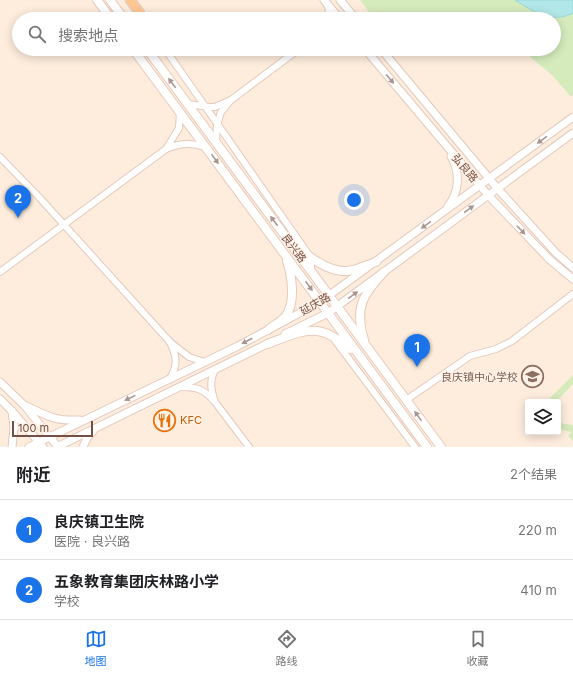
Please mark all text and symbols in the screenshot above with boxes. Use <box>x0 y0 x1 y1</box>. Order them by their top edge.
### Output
search box <box>12 12 561 56</box>
icon: search <box>26 23 48 45</box>
text: 搜索地点 <box>58 26 118 45</box>
one-way arrow <box>386 74 395 84</box>
one-way arrow <box>168 78 176 88</box>
one-way arrow <box>536 136 547 144</box>
street label: 弘良路 <box>449 151 481 185</box>
one-way arrow <box>211 154 219 165</box>
pin: 2 <box>5 185 31 218</box>
your location <box>344 190 364 210</box>
one-way arrow <box>464 205 474 213</box>
one-way arrow <box>271 216 279 226</box>
one-way arrow <box>420 221 431 229</box>
one-way arrow <box>516 225 526 235</box>
street label: 良兴路 <box>278 231 310 265</box>
one-way arrow <box>304 281 313 292</box>
street label: 延庆路 <box>297 290 333 318</box>
one-way arrow <box>348 291 358 299</box>
pin: 1 <box>404 334 430 367</box>
one-way arrow <box>241 338 253 345</box>
school or university icon: 良庆镇中心学校 <box>520 364 546 390</box>
place label: 良庆镇中心学校 <box>441 370 518 384</box>
one-way arrow <box>124 395 135 401</box>
map controls <box>525 399 561 435</box>
button: layers <box>525 399 561 435</box>
restaurant icon: KFC <box>151 407 177 433</box>
one-way arrow <box>414 410 422 421</box>
place label: KFC <box>180 413 202 427</box>
scale bar <box>12 419 93 438</box>
text: 100 m <box>18 421 49 435</box>
text: 附近 <box>16 465 50 485</box>
text: 2个结果 <box>510 466 557 482</box>
text: 良庆镇卫生院 <box>54 512 144 531</box>
text: 1 <box>26 522 32 538</box>
text: 220 m <box>518 522 557 538</box>
text: 医院 · 良兴路 <box>54 533 130 549</box>
text: 五象教育集团庆林路小学 <box>54 572 219 591</box>
text: 2 <box>25 582 33 598</box>
text: 410 m <box>520 582 557 598</box>
text: 学校 <box>54 593 80 609</box>
tab: 地图 <box>85 628 107 668</box>
tab: 路线 <box>276 628 298 668</box>
tab: 收藏 <box>467 628 489 668</box>

